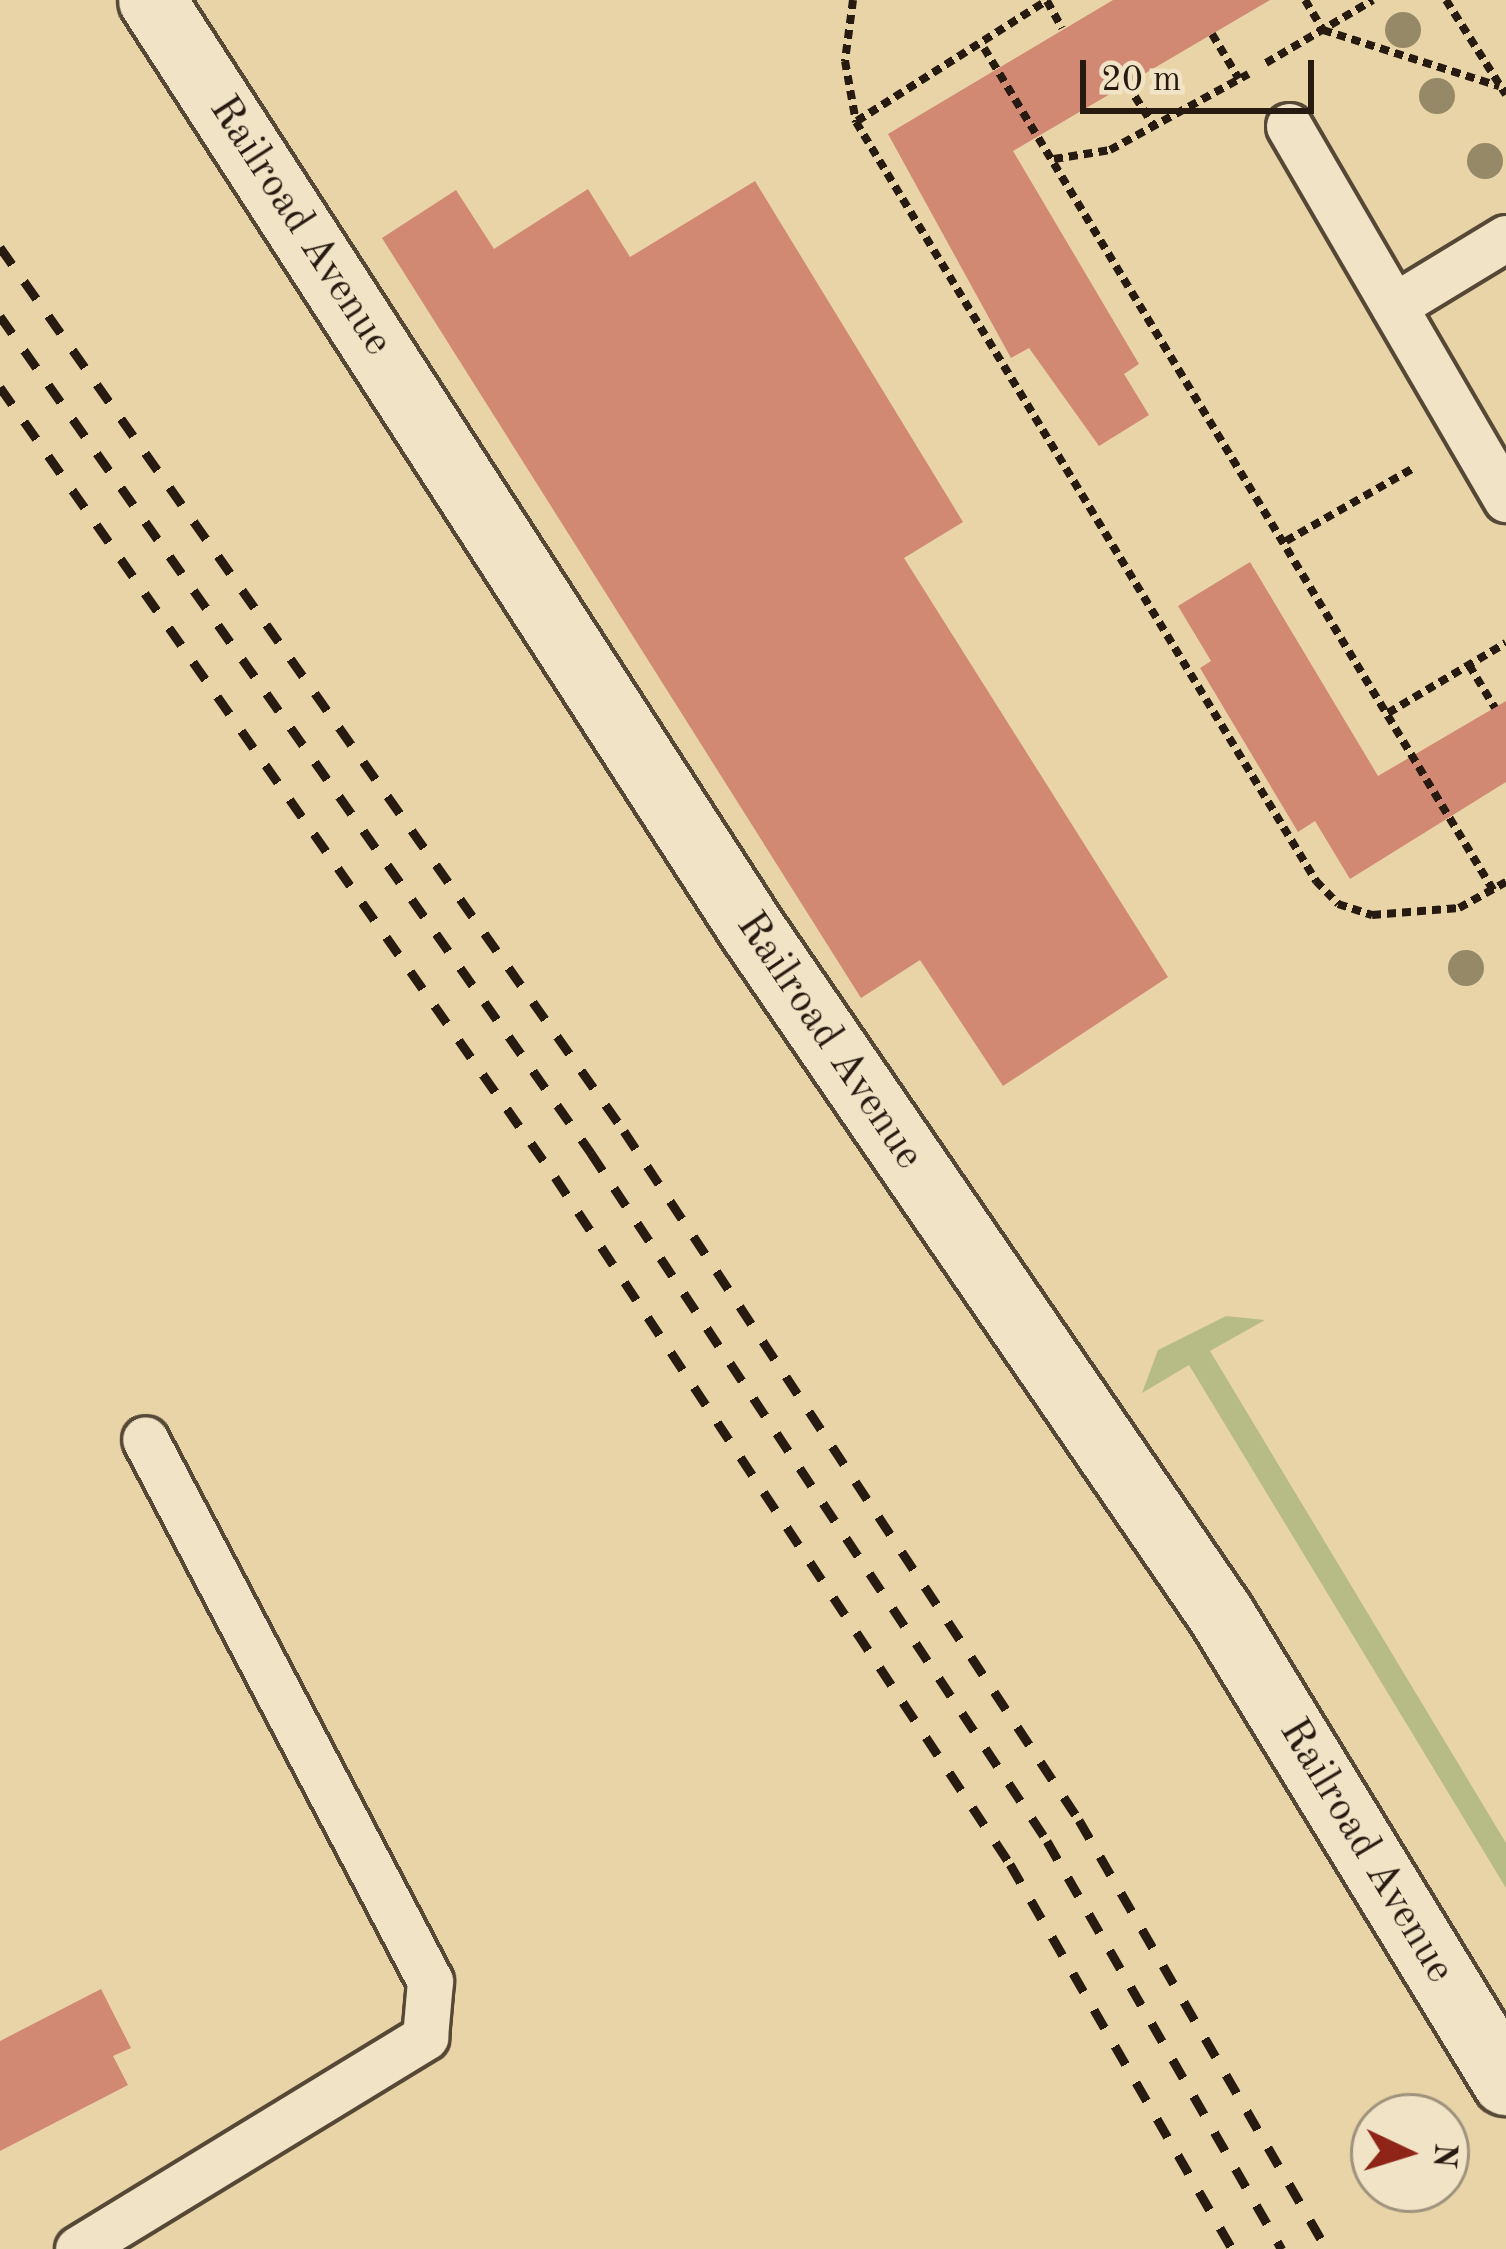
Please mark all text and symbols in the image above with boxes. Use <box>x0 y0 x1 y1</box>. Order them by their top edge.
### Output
scale bar <box>1086 36 1320 110</box>
text: 20 m <box>1101 63 1181 99</box>
street label: Railroad Avenue <box>197 87 403 365</box>
street label: Railroad Avenue <box>724 903 934 1179</box>
street label: Railroad Avenue <box>1267 1710 1465 1992</box>
north arrow <box>1350 2093 1470 2213</box>
text: N <box>1426 2142 1461 2169</box>

